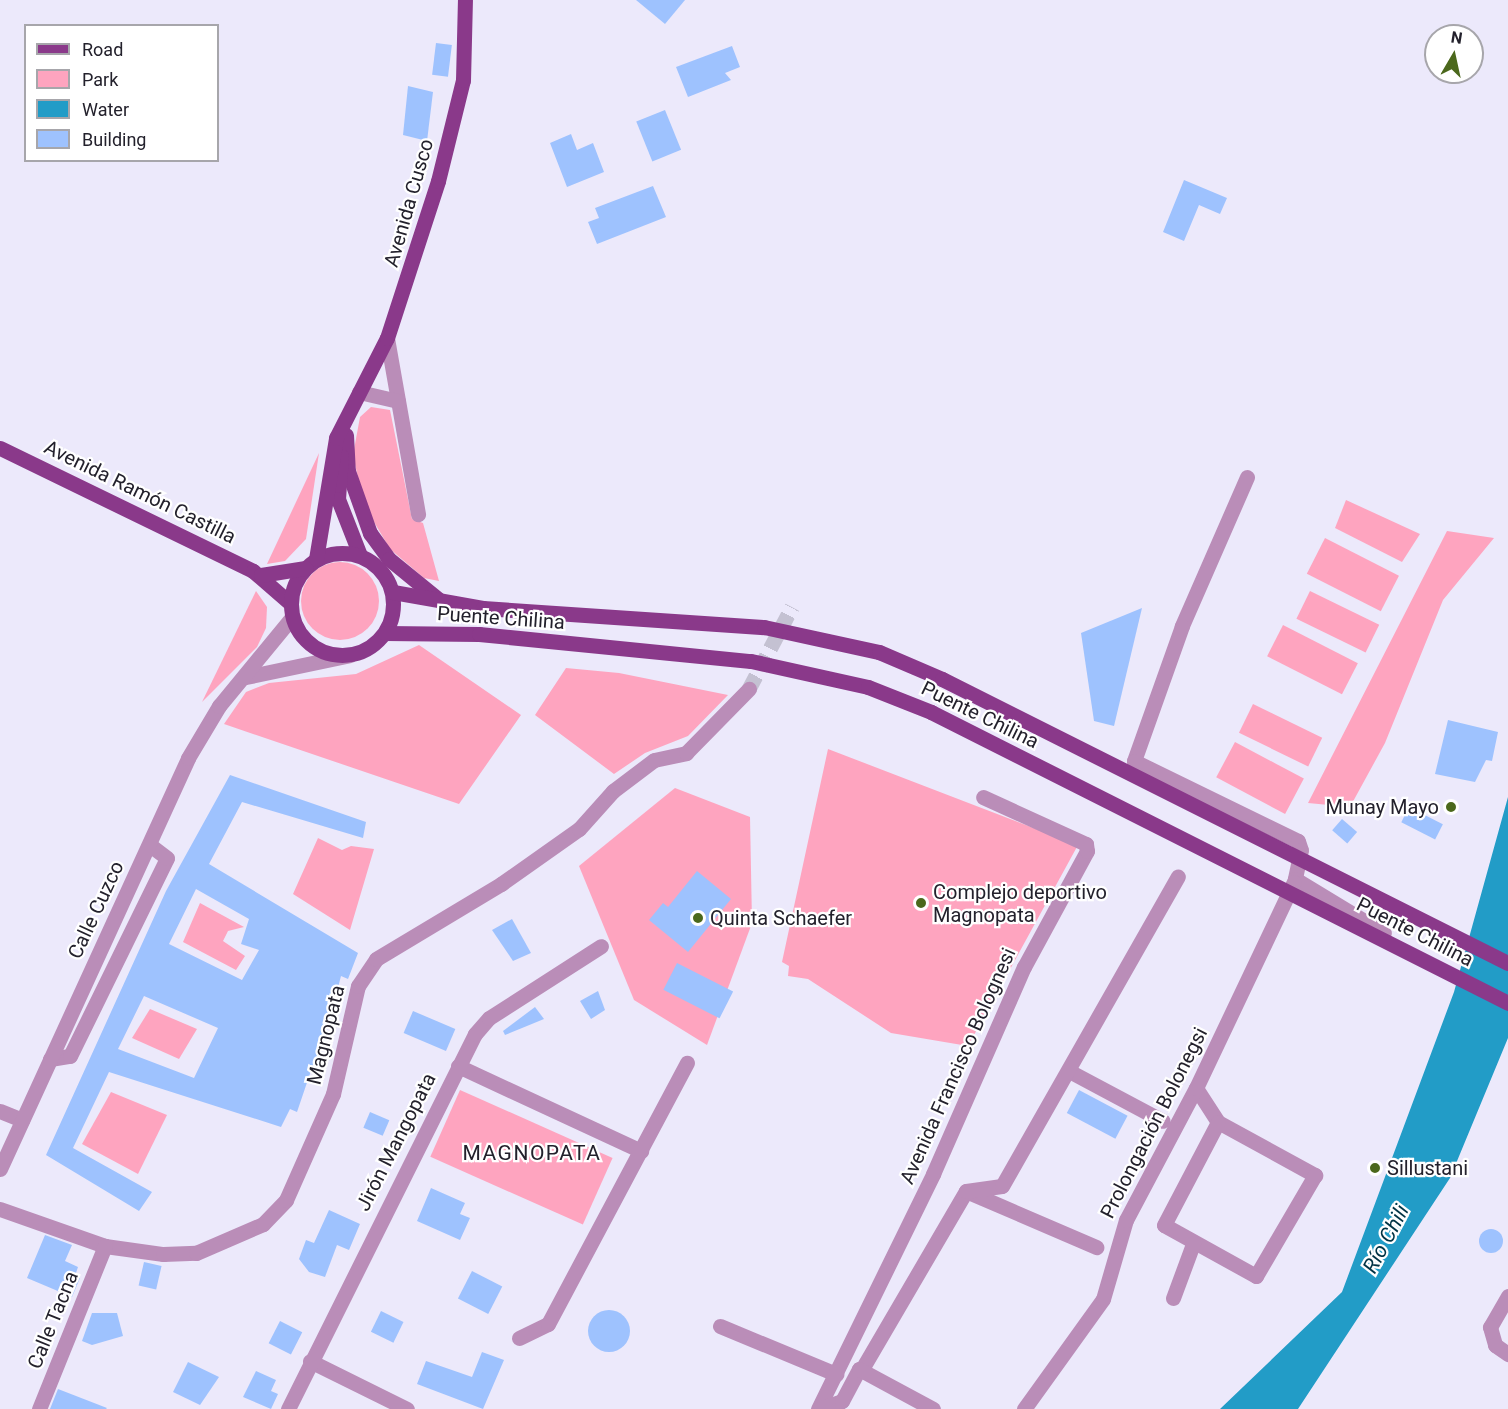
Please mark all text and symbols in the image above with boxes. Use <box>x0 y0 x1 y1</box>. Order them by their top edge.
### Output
legend <box>24 24 219 162</box>
north arrow <box>1424 24 1484 84</box>
text: N <box>1450 27 1464 48</box>
text: Road <box>82 39 123 60</box>
text: Park <box>82 69 118 90</box>
text: Water <box>82 99 129 120</box>
text: Building <box>82 129 146 150</box>
street label: Avenida Cusco <box>379 136 439 270</box>
street label: Avenida Ramón Castilla <box>40 435 240 549</box>
street label: Puente Chilina <box>436 602 566 634</box>
street label: Puente Chilina <box>917 676 1043 754</box>
place label: Munay Mayo <box>1325 795 1439 819</box>
marker: Munay Mayo <box>1444 800 1458 814</box>
street label: Calle Cuzco <box>63 857 129 963</box>
place label: Complejo deportivo Magnopata <box>933 880 1107 927</box>
street label: Puente Chilina <box>1353 892 1477 972</box>
marker: Complejo deportivo Magnopata <box>914 896 928 910</box>
place label: Quinta Schaefer <box>710 906 852 930</box>
marker: Quinta Schaefer <box>691 911 705 925</box>
street label: Avenida Francisco Bolognesi <box>895 944 1021 1188</box>
street label: Magnopata <box>302 983 350 1087</box>
street label: Prolongación Bolonegsi <box>1095 1024 1213 1222</box>
street label: Jirón Mangopata <box>351 1069 441 1215</box>
district label: MAGNOPATA <box>463 1140 601 1166</box>
place label: Sillustani <box>1387 1156 1468 1180</box>
marker: Sillustani <box>1368 1161 1382 1175</box>
water label: Río Chili <box>1358 1201 1414 1277</box>
street label: Calle Tacna <box>23 1268 83 1372</box>

